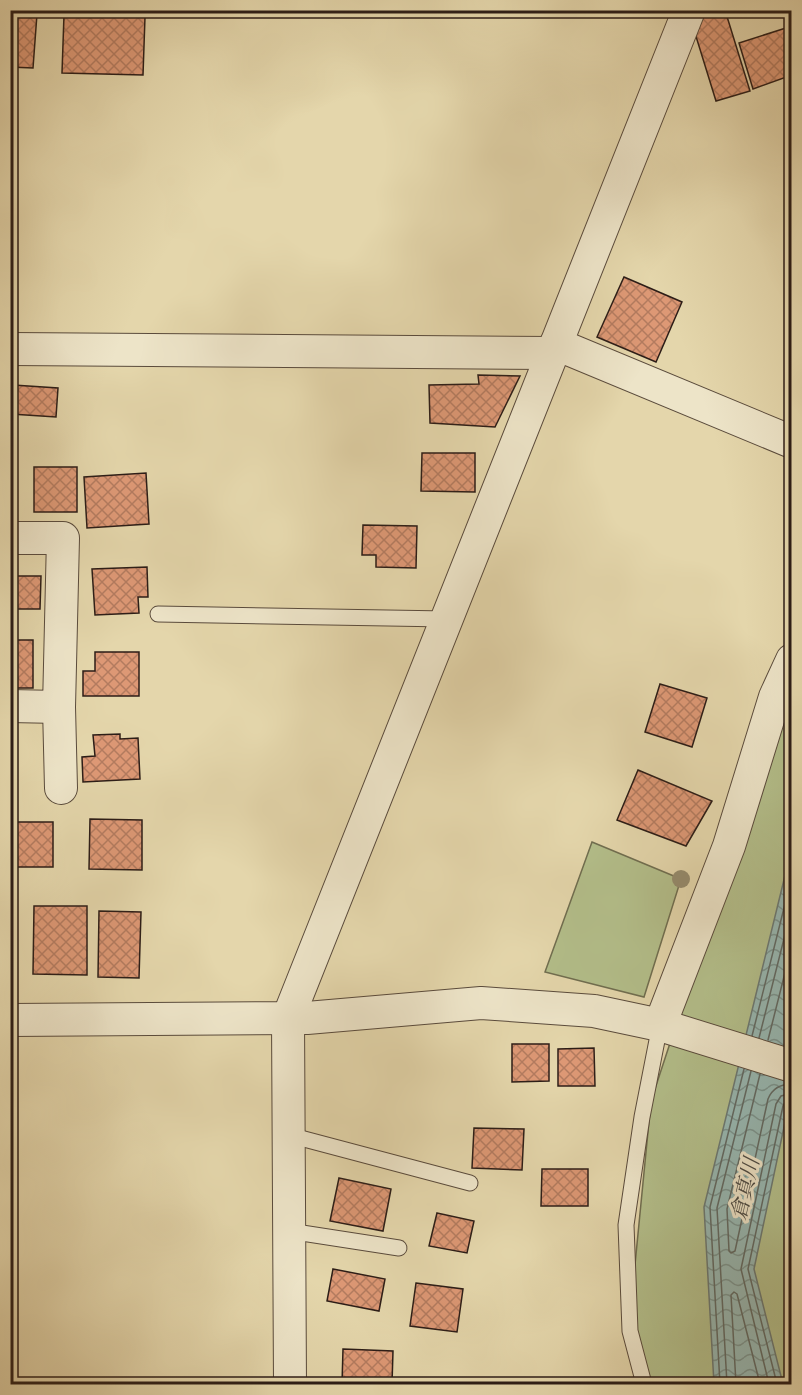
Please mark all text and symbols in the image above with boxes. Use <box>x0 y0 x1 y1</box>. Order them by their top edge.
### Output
water label: 倉真川 <box>726 1154 764 1222</box>

